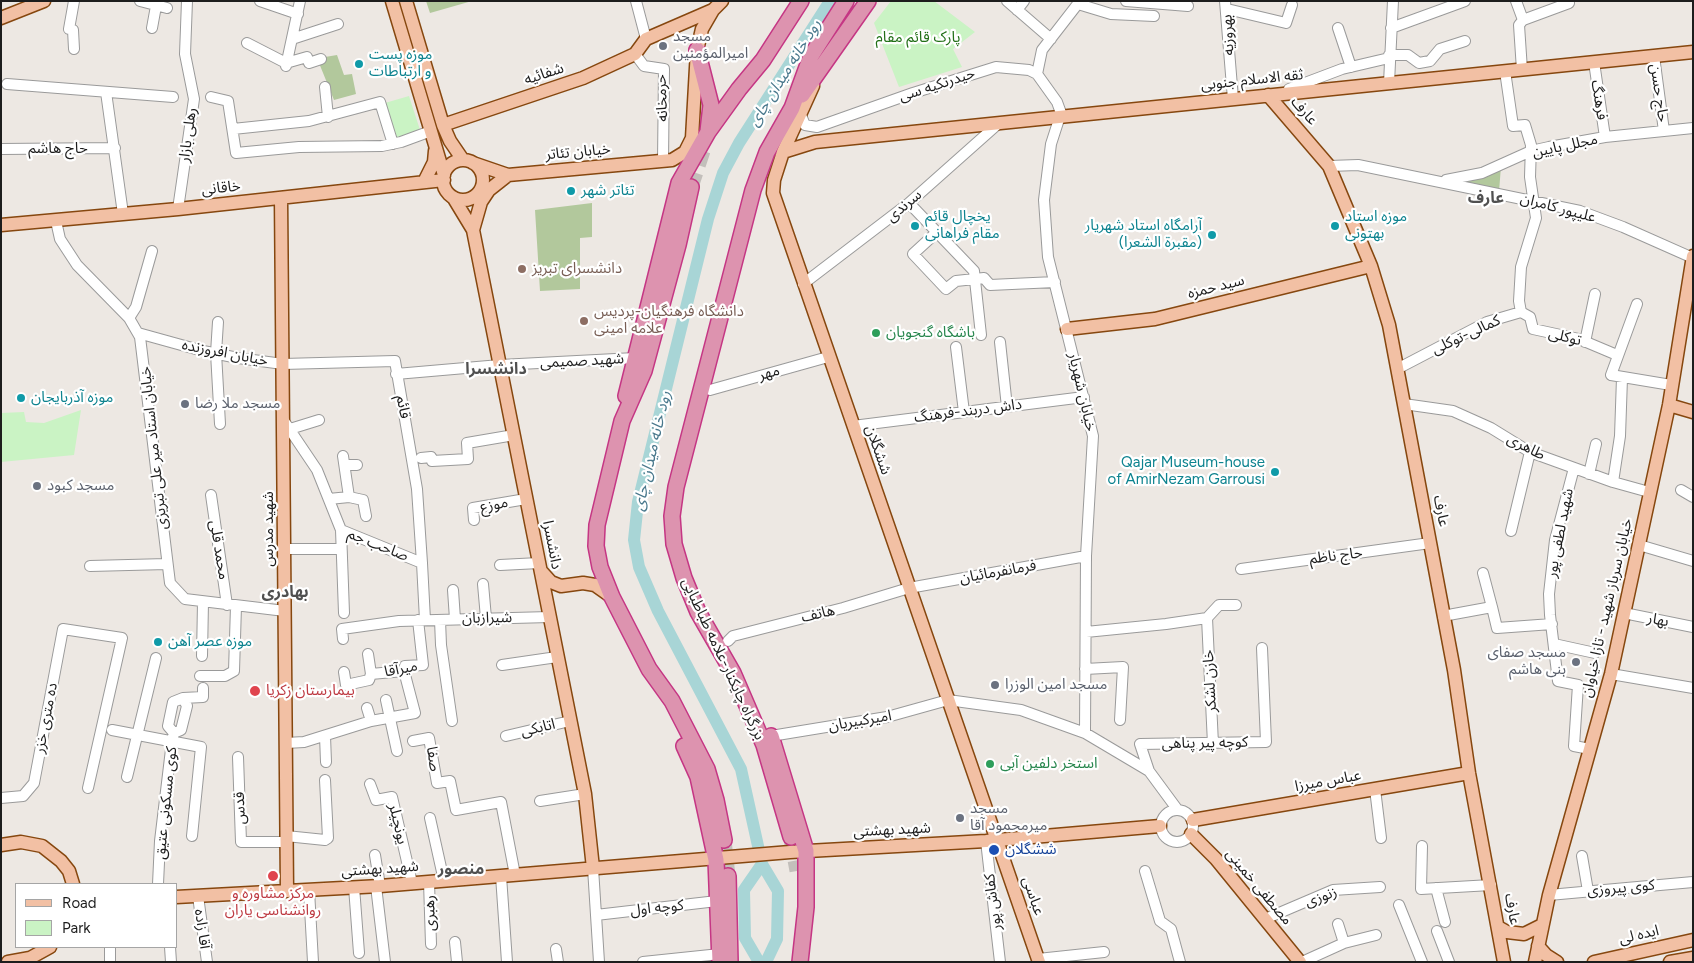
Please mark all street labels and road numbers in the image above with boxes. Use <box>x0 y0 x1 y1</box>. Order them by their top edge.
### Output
street label: بهروزیه <box>1218 14 1238 56</box>
street label: شفائیه <box>522 59 566 89</box>
street label: حاج حسن <box>1646 63 1672 123</box>
street label: حیدرتکیه سی <box>897 64 977 106</box>
street label: ثقه الاسلام جنوبی <box>1200 66 1304 94</box>
street label: حرمخانه <box>652 74 672 122</box>
street label: فرهنگ <box>1587 79 1611 121</box>
street label: عارف <box>1287 93 1321 129</box>
street label: رهلی بازار <box>175 106 201 164</box>
street label: مجلل پایین <box>1531 130 1599 162</box>
street label: حاج هاشم <box>28 140 88 158</box>
street label: خیابان تئاتر <box>545 140 611 164</box>
street label: خاقانی <box>200 177 242 199</box>
street label: سرندی <box>883 186 925 226</box>
street label: علیپور کامران <box>1518 189 1598 227</box>
street label: سید حمزه <box>1186 271 1246 303</box>
street label: کمالی-توکلی <box>1429 311 1503 359</box>
street label: توکلی <box>1547 324 1583 350</box>
street label: خیابان افروزنده <box>180 336 270 370</box>
street label: شهید صمیمی <box>540 350 624 372</box>
street label: خیابان شهریار <box>1064 351 1100 433</box>
street label: مهر <box>756 361 782 385</box>
street label: خیابان استاد میر علی تبریزی <box>136 365 172 531</box>
street label: قائم <box>392 394 414 420</box>
street label: داش دربند-فرهنگ <box>913 395 1023 427</box>
street label: ششگلان <box>861 423 895 477</box>
street label: طاهری <box>1504 430 1548 464</box>
street label: شهید لطفی پور <box>1543 487 1577 579</box>
street label: شهید مدرس <box>260 491 278 567</box>
street label: موزع <box>479 493 509 517</box>
street label: عارف <box>1429 494 1453 528</box>
street label: خیابان سرباز شهید - تازا خیاوان <box>1578 517 1636 699</box>
street label: محمد قلی <box>205 519 233 581</box>
street label: دانشسرا <box>538 519 566 571</box>
street label: صاحب جم <box>345 525 411 565</box>
street label: حاج ناظم <box>1308 544 1364 568</box>
street label: فرمانفرمائیان <box>958 556 1038 588</box>
street label: بزرگراه چایکنار-علامه طباطبایی <box>677 575 769 743</box>
street label: هاتف <box>799 601 837 627</box>
street label: شیرازبان <box>462 609 512 627</box>
street label: بهار <box>1646 609 1670 631</box>
street label: خازن لشکر <box>1199 649 1221 713</box>
street label: میرآقا <box>383 657 419 681</box>
street label: ده متری خزر <box>30 681 62 755</box>
street label: امیرکبیریان <box>827 707 893 735</box>
street label: اتابکی <box>519 715 557 741</box>
street label: کوچه پیر پناهی <box>1162 733 1248 753</box>
street label: صفا <box>422 745 444 773</box>
street label: کوی مسکونی عتیق <box>151 746 181 860</box>
street label: عباس میرزا <box>1293 766 1363 796</box>
street label: قدس <box>230 791 250 825</box>
street label: یونچیلر <box>385 802 411 846</box>
street label: شهید بهشتى <box>853 819 931 841</box>
street label: مصطفی خمینی <box>1222 845 1296 929</box>
street label: شهید بهشتى <box>341 857 419 881</box>
street label: کفاش پور <box>981 873 1005 931</box>
street label: عباسى <box>1018 874 1048 918</box>
street label: کوی پیروزی <box>1586 876 1656 900</box>
street label: زنوزی <box>1302 883 1340 911</box>
street label: عارف <box>1500 892 1524 926</box>
street label: رهبری <box>421 895 439 931</box>
street label: کوچه اول <box>629 896 685 920</box>
street label: آقا زاده <box>190 908 214 950</box>
street label: ایده لى <box>1617 922 1661 948</box>

